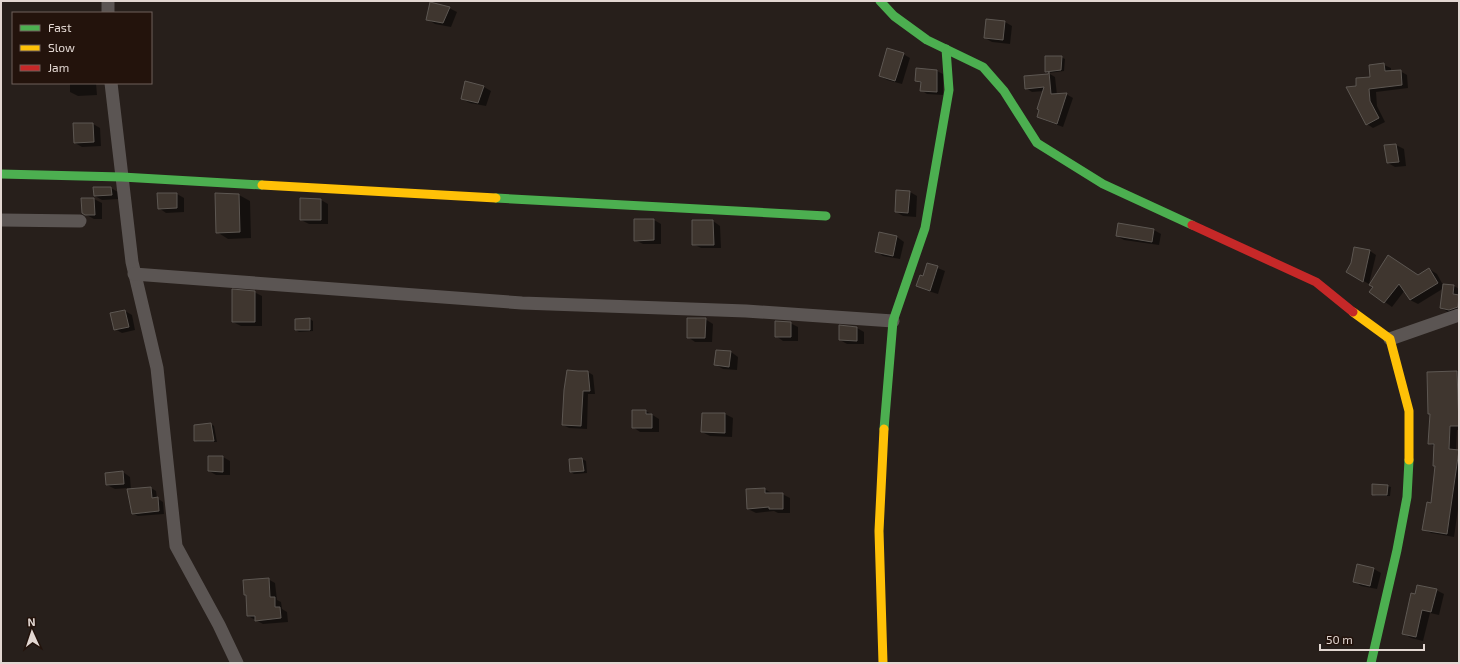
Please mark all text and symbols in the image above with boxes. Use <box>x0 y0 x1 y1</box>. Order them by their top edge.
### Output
legend <box>12 12 152 84</box>
text: Fast <box>48 20 72 34</box>
text: Slow <box>48 40 75 54</box>
text: Jam <box>48 60 69 74</box>
north arrow <box>12 612 52 652</box>
text: N <box>27 615 36 628</box>
scale bar <box>1320 626 1424 652</box>
text: 50 m <box>1326 632 1353 646</box>

